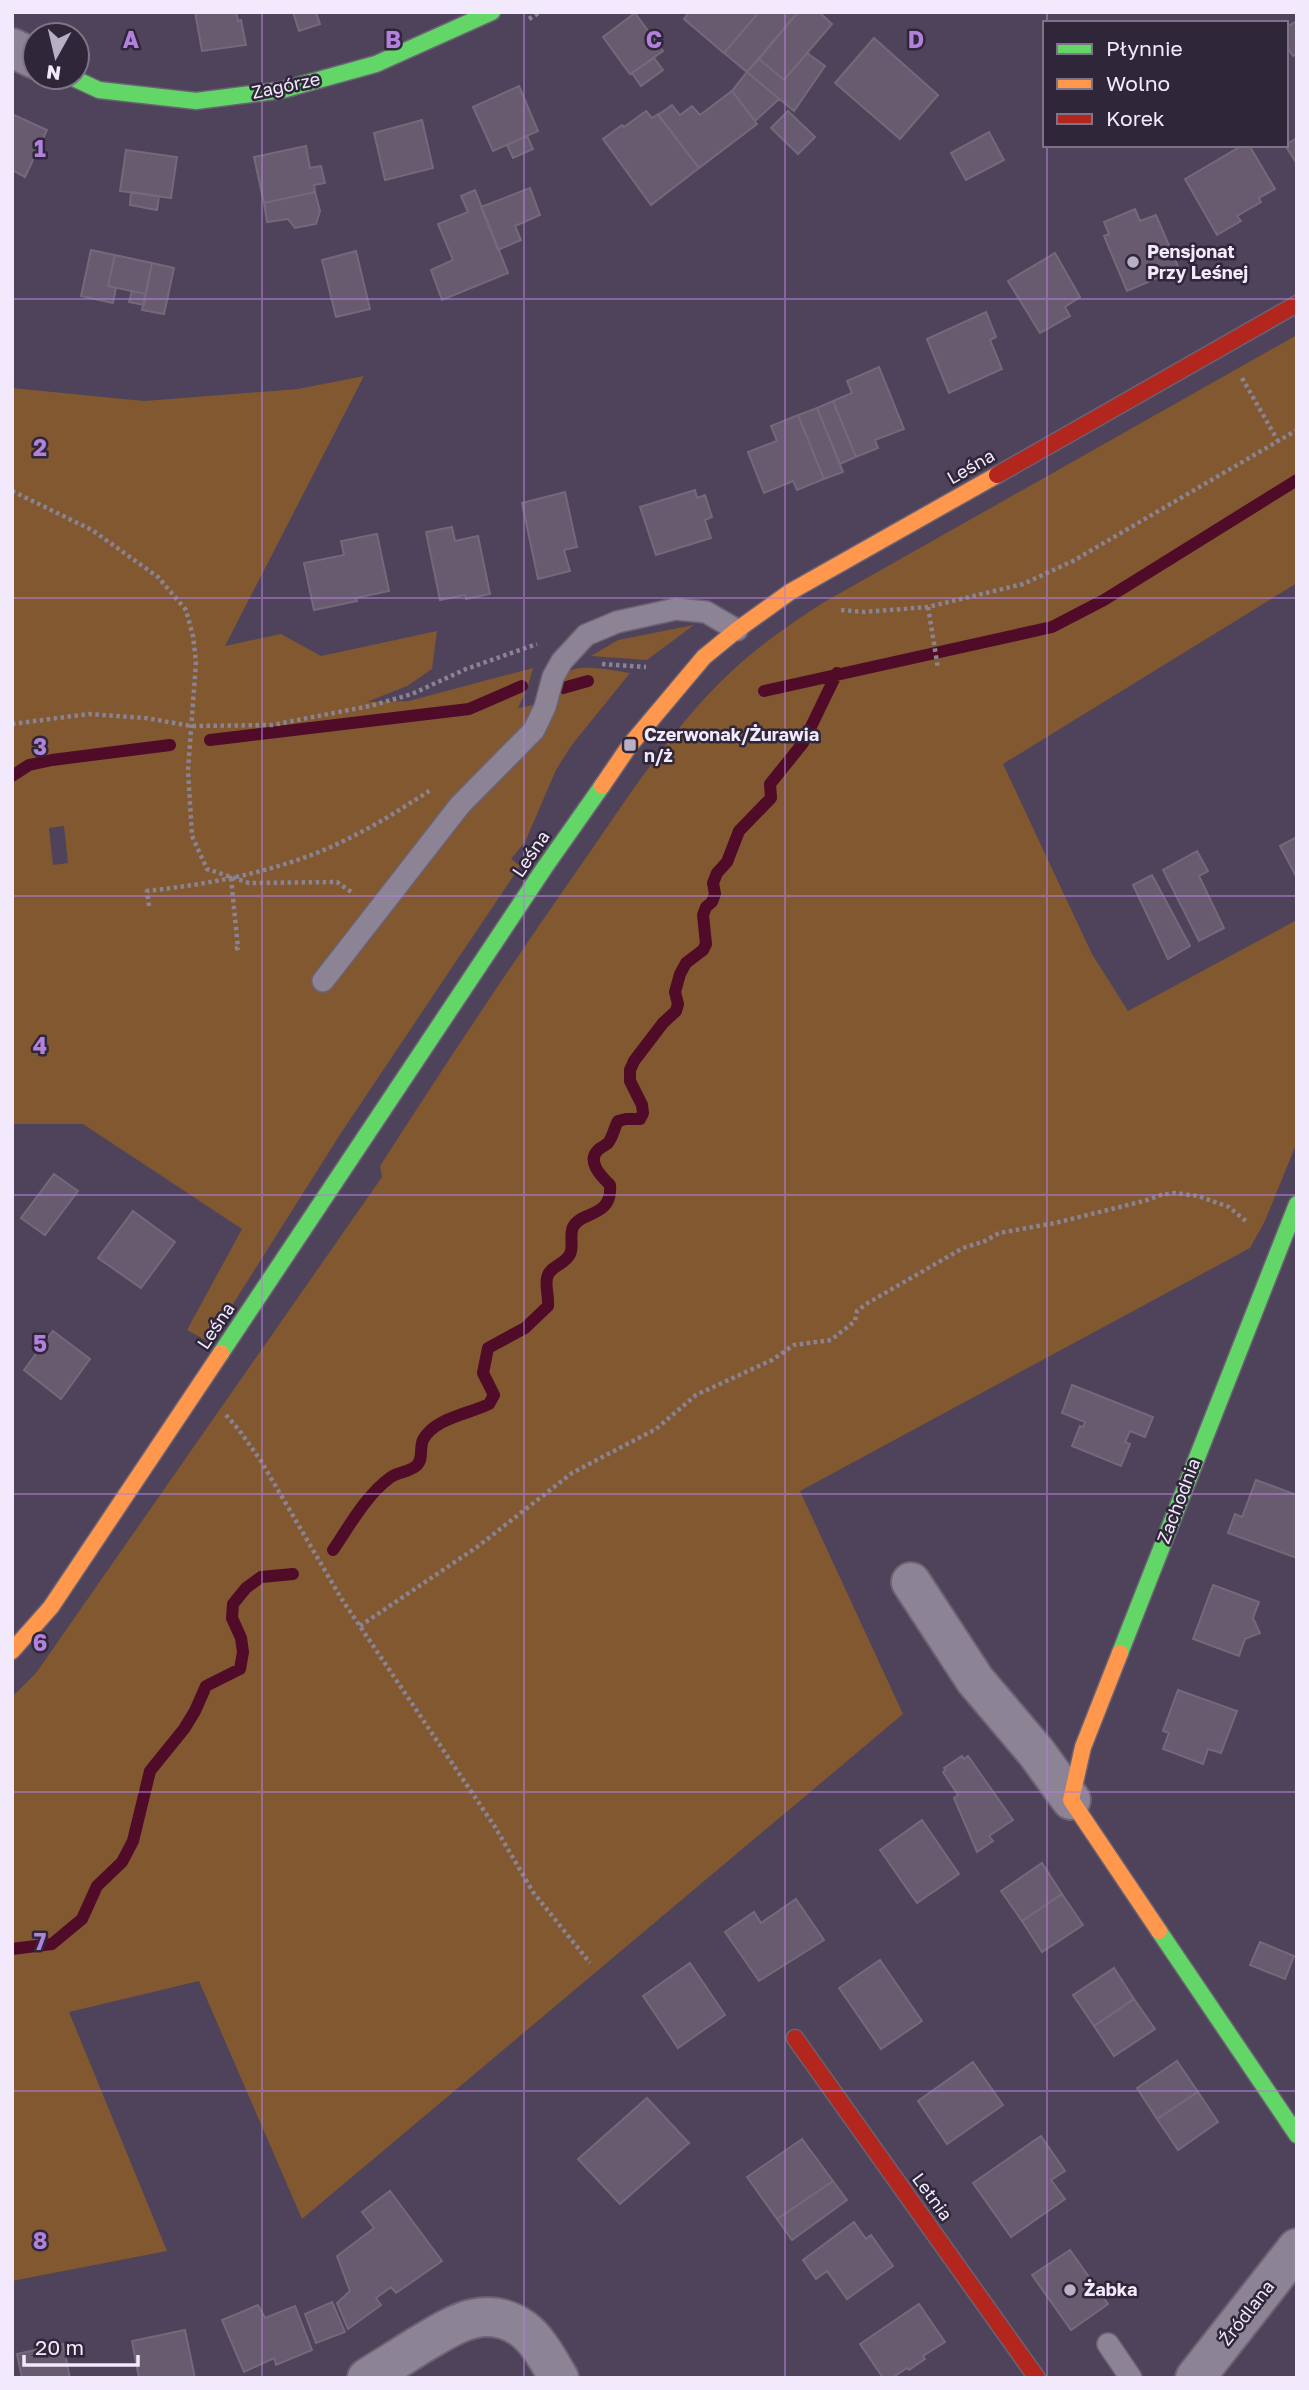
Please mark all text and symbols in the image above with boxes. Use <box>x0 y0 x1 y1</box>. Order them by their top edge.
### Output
north arrow <box>21 21 91 91</box>
legend <box>1043 21 1288 147</box>
text: A <box>123 25 140 53</box>
text: B <box>385 25 401 53</box>
text: C <box>646 25 662 53</box>
text: D <box>908 25 924 53</box>
text: Płynnie <box>1106 35 1183 61</box>
text: N <box>45 61 62 86</box>
street label: Zagórze <box>249 67 322 103</box>
text: Wolno <box>1106 70 1170 96</box>
text: Korek <box>1106 105 1165 131</box>
text: 1 <box>34 134 46 162</box>
place label: Pensjonat Przy Leśnej <box>1147 240 1248 283</box>
marker: Pensjonat Przy Leśnej <box>1125 254 1141 270</box>
text: 2 <box>33 433 47 461</box>
street label: Leśna <box>943 444 998 488</box>
place label: Czerwonak/Żurawia n/ż <box>644 723 819 766</box>
text: 3 <box>33 732 47 760</box>
marker: Czerwonak/Żurawia n/ż <box>622 737 638 753</box>
street label: Leśna <box>507 826 554 881</box>
text: 4 <box>33 1031 47 1059</box>
street label: Leśna <box>192 1298 239 1353</box>
text: 5 <box>33 1329 47 1357</box>
street label: Zachodnia <box>1152 1455 1204 1546</box>
text: 6 <box>33 1628 47 1656</box>
text: 7 <box>34 1927 46 1955</box>
street label: Letnia <box>908 2168 958 2225</box>
text: 8 <box>33 2226 47 2254</box>
street label: Źródlana <box>1214 2275 1278 2349</box>
place label: Żabka <box>1084 2278 1138 2300</box>
marker: Żabka <box>1062 2282 1078 2298</box>
scale bar <box>24 2324 138 2368</box>
text: 20 m <box>35 2334 84 2360</box>

